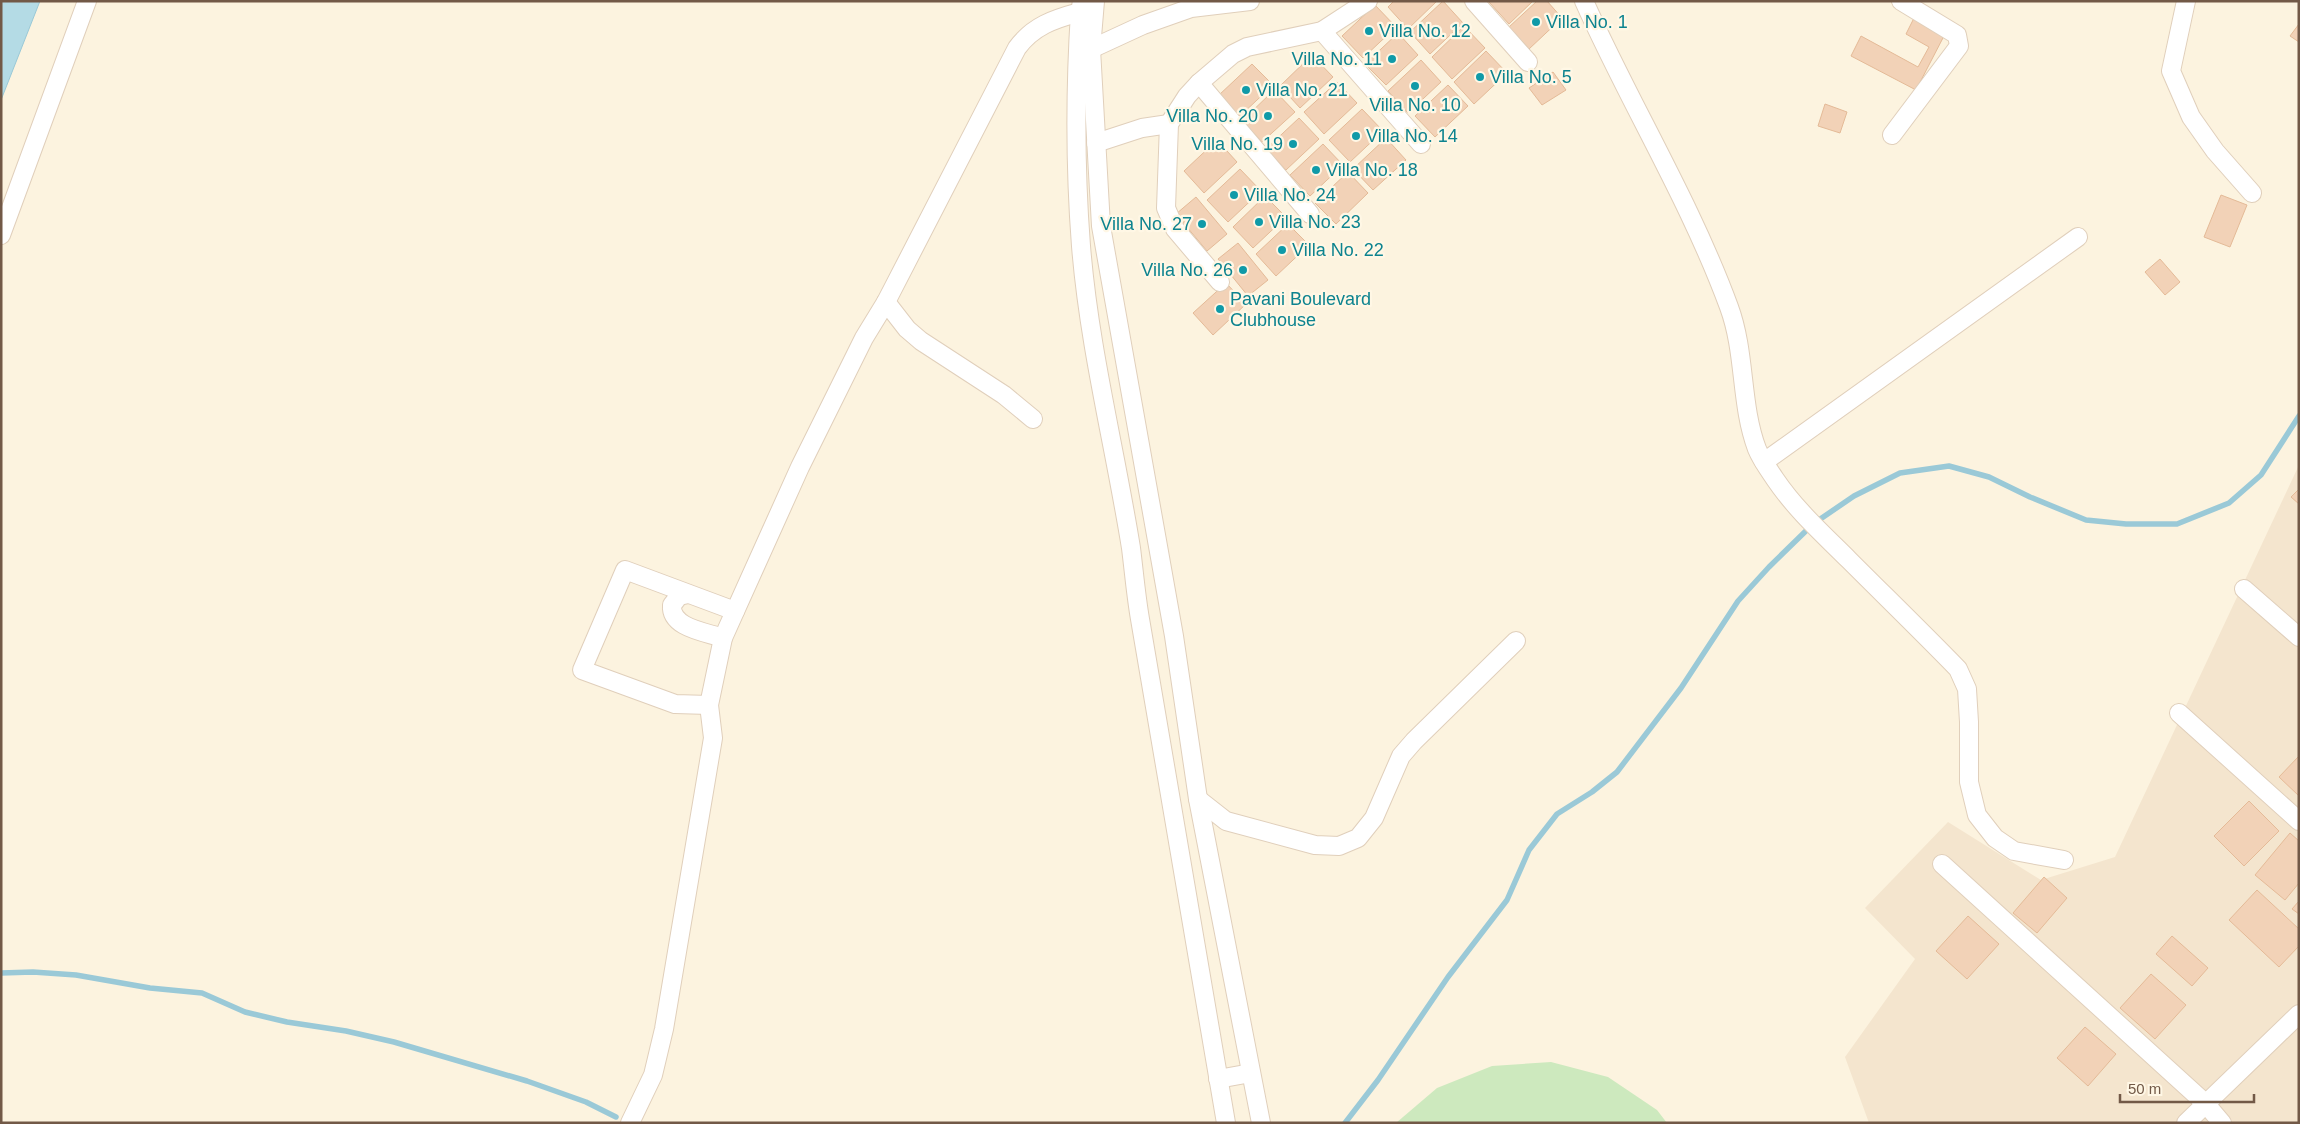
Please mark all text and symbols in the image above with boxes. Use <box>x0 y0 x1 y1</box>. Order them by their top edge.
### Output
place label: Villa No. 1 <box>1546 12 1628 32</box>
marker: Villa No. 1 <box>1530 16 1542 28</box>
place label: Villa No. 12 <box>1379 21 1471 41</box>
marker: Villa No. 12 <box>1363 25 1375 37</box>
place label: Villa No. 11 <box>1292 49 1382 69</box>
marker: Villa No. 11 <box>1386 53 1398 65</box>
place label: Villa No. 5 <box>1490 67 1572 87</box>
marker: Villa No. 5 <box>1474 71 1486 83</box>
place label: Villa No. 21 <box>1256 80 1348 100</box>
marker: Villa No. 10 <box>1409 80 1421 92</box>
marker: Villa No. 21 <box>1240 84 1252 96</box>
place label: Villa No. 10 <box>1369 95 1461 115</box>
place label: Villa No. 20 <box>1166 106 1258 126</box>
marker: Villa No. 20 <box>1262 110 1274 122</box>
place label: Villa No. 14 <box>1366 126 1458 146</box>
marker: Villa No. 14 <box>1350 130 1362 142</box>
place label: Villa No. 19 <box>1191 134 1283 154</box>
marker: Villa No. 19 <box>1287 138 1299 150</box>
place label: Villa No. 18 <box>1326 160 1418 180</box>
marker: Villa No. 18 <box>1310 164 1322 176</box>
place label: Villa No. 24 <box>1244 185 1336 205</box>
marker: Villa No. 24 <box>1228 189 1240 201</box>
place label: Villa No. 23 <box>1269 212 1361 232</box>
place label: Villa No. 27 <box>1100 214 1192 234</box>
marker: Villa No. 23 <box>1253 216 1265 228</box>
marker: Villa No. 27 <box>1196 218 1208 230</box>
place label: Villa No. 22 <box>1292 240 1384 260</box>
marker: Villa No. 22 <box>1276 244 1288 256</box>
place label: Villa No. 26 <box>1141 260 1233 280</box>
marker: Villa No. 26 <box>1237 264 1249 276</box>
place label: Pavani Boulevard Clubhouse <box>1230 289 1371 330</box>
marker: Pavani Boulevard Clubhouse <box>1214 303 1226 315</box>
scale bar <box>2120 1072 2254 1104</box>
text: 50 m <box>2128 1080 2161 1097</box>

